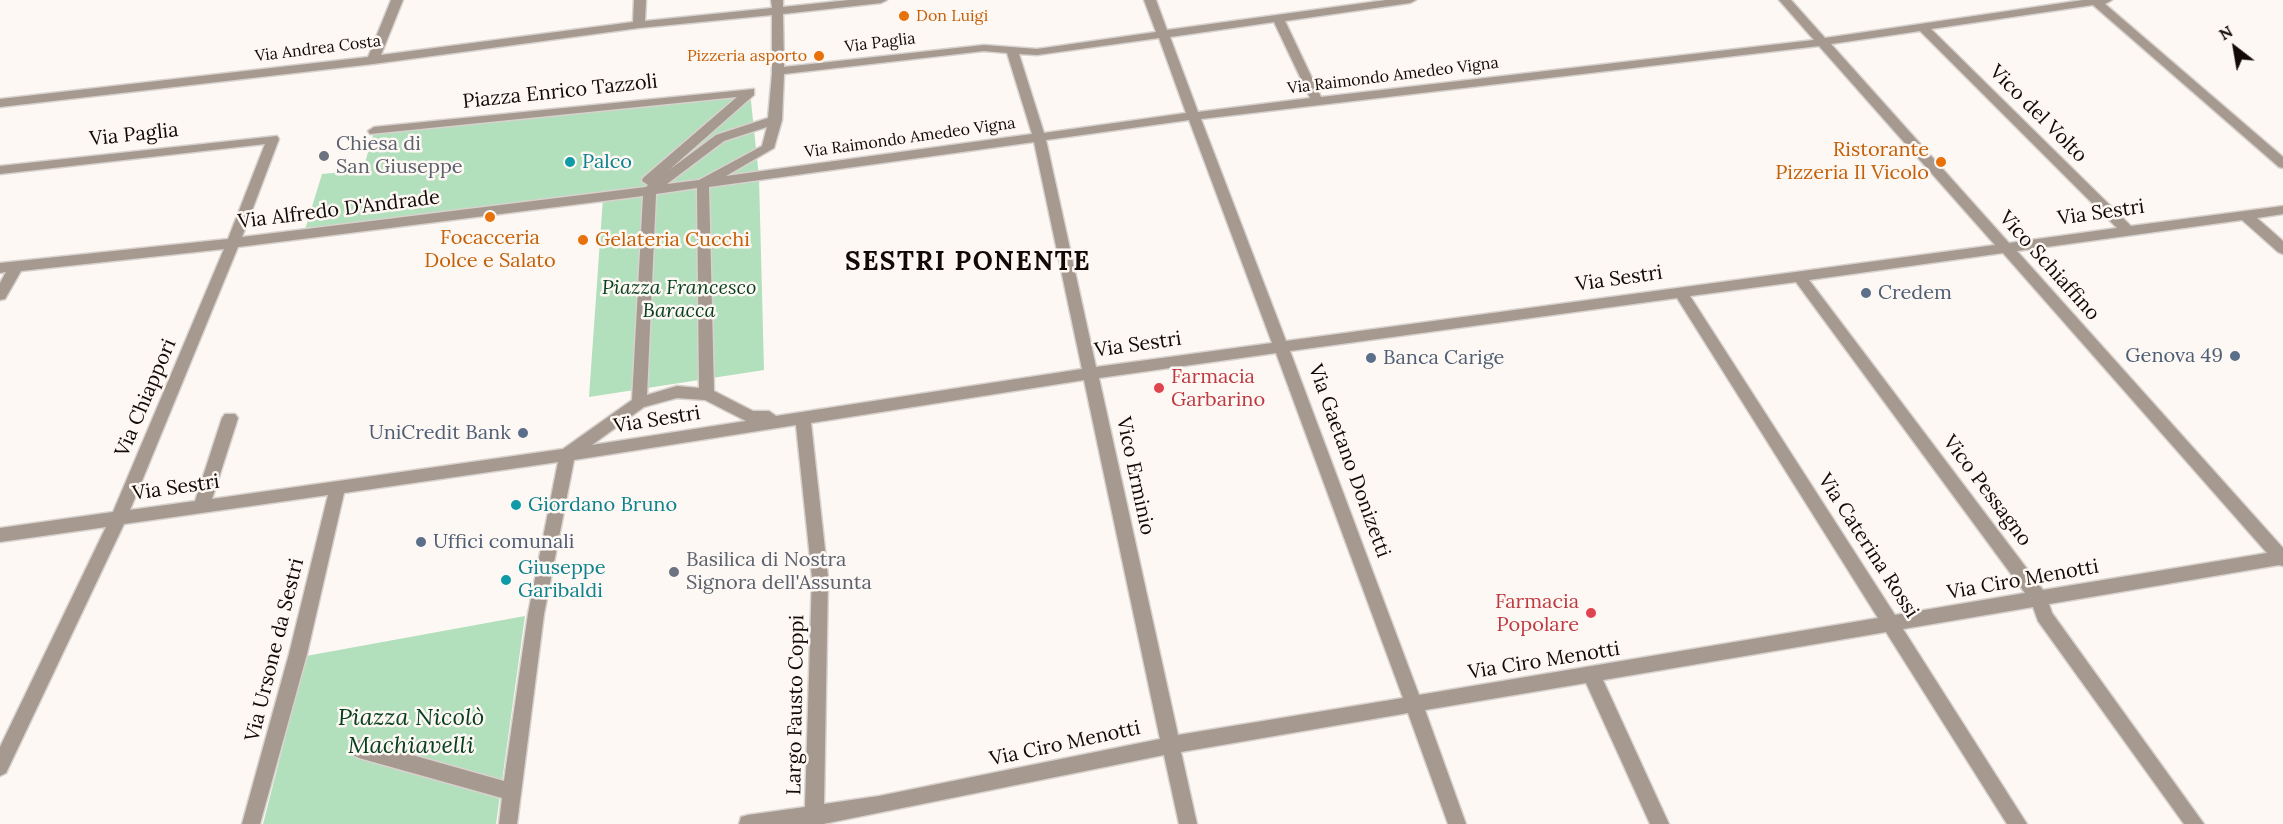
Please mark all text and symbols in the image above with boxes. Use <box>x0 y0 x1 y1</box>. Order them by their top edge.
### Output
place label: Don Luigi <box>916 6 988 26</box>
marker: Don Luigi <box>897 9 911 23</box>
north arrow <box>2205 18 2265 78</box>
text: N <box>2215 21 2236 44</box>
street label: Via Paglia <box>843 29 917 57</box>
street label: Via Andrea Costa <box>254 32 382 66</box>
place label: Pizzeria asporto <box>687 46 807 66</box>
marker: Pizzeria asporto <box>812 49 826 63</box>
street label: Via Raimondo Amedeo Vigna <box>1286 54 1500 98</box>
street label: Vico del Volto <box>1984 60 2092 168</box>
street label: Piazza Enrico Tazzoli <box>461 70 659 114</box>
street label: Via Raimondo Amedeo Vigna <box>803 114 1017 162</box>
street label: Via Paglia <box>88 118 180 152</box>
place label: Chiesa di San Giuseppe <box>336 132 463 179</box>
place label: Ristorante Pizzeria Il Vicolo <box>1775 138 1929 185</box>
marker: Chiesa di San Giuseppe <box>317 149 331 163</box>
place label: Palco <box>582 150 632 174</box>
marker: Palco <box>563 155 577 169</box>
marker: Ristorante Pizzeria Il Vicolo <box>1934 155 1948 169</box>
street label: Via Alfredo D'Andrade <box>237 186 441 234</box>
street label: Via Sestri <box>2056 195 2146 231</box>
street label: Vico Schiaffino <box>1994 206 2104 326</box>
marker: Focacceria Dolce e Salato <box>483 210 497 224</box>
place label: Focacceria Dolce e Salato <box>424 226 556 273</box>
place label: Gelateria Cucchi <box>595 228 750 252</box>
marker: Gelateria Cucchi <box>576 233 590 247</box>
district label: SESTRI PONENTE <box>845 247 1091 279</box>
street label: Via Sestri <box>1574 261 1664 297</box>
park label: Piazza Francesco Baracca <box>602 276 756 323</box>
place label: Credem <box>1878 281 1952 305</box>
marker: Credem <box>1859 286 1873 300</box>
street label: Via Sestri <box>1093 327 1183 363</box>
street label: Via Chiappori <box>110 335 182 461</box>
place label: Genova 49 <box>2125 344 2223 368</box>
place label: Banca Carige <box>1383 346 1504 370</box>
marker: Genova 49 <box>2228 349 2242 363</box>
marker: Banca Carige <box>1364 351 1378 365</box>
street label: Via Gaetano Donizetti <box>1303 361 1395 561</box>
place label: Farmacia Garbarino <box>1171 365 1265 412</box>
marker: Farmacia Garbarino <box>1152 381 1166 395</box>
street label: Via Sestri <box>612 401 702 439</box>
street label: Vico Erminio <box>1111 415 1159 537</box>
place label: UniCredit Bank <box>369 421 511 445</box>
marker: UniCredit Bank <box>516 426 530 440</box>
street label: Vico Pessagno <box>1938 431 2036 551</box>
street label: Via Caterina Rossi <box>1812 469 1924 623</box>
street label: Via Sestri <box>131 470 221 506</box>
place label: Giordano Bruno <box>528 493 677 517</box>
marker: Giordano Bruno <box>509 498 523 512</box>
place label: Uffici comunali <box>433 530 574 554</box>
marker: Uffici comunali <box>414 535 428 549</box>
place label: Basilica di Nostra Signora dell'Assunta <box>686 548 872 595</box>
street label: Via Ciro Menotti <box>1945 555 2101 605</box>
street label: Via Ursone da Sestri <box>241 556 309 744</box>
place label: Giuseppe Garibaldi <box>518 556 606 603</box>
marker: Basilica di Nostra Signora dell'Assunta <box>667 565 681 579</box>
marker: Giuseppe Garibaldi <box>499 573 513 587</box>
place label: Farmacia Popolare <box>1495 590 1579 637</box>
marker: Farmacia Popolare <box>1584 606 1598 620</box>
street label: Largo Fausto Coppi <box>782 615 810 795</box>
street label: Via Ciro Menotti <box>1466 637 1622 685</box>
park label: Piazza Nicolò Machiavelli <box>338 704 484 760</box>
street label: Via Ciro Menotti <box>988 716 1142 772</box>

